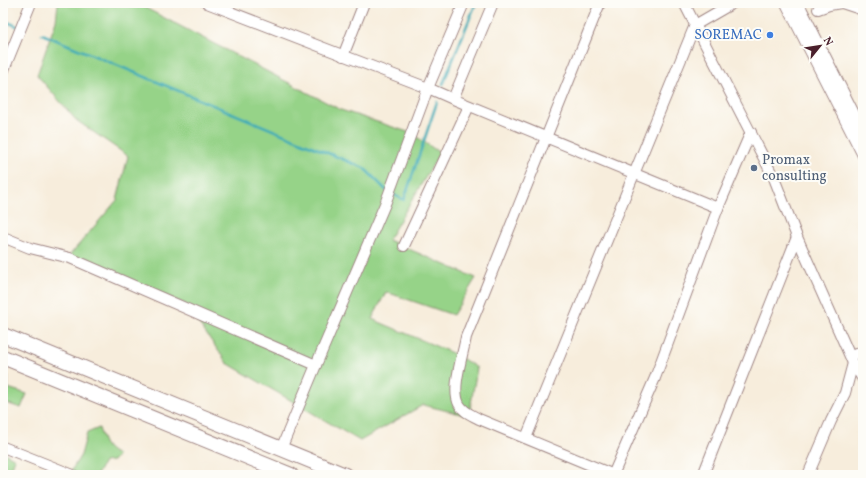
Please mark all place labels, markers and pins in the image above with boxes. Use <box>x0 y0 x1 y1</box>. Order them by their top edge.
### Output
place label: SOREMAC <box>694 26 762 45</box>
marker: SOREMAC <box>765 30 775 40</box>
place label: Promax consulting <box>762 151 827 186</box>
marker: Promax consulting <box>749 163 759 173</box>

